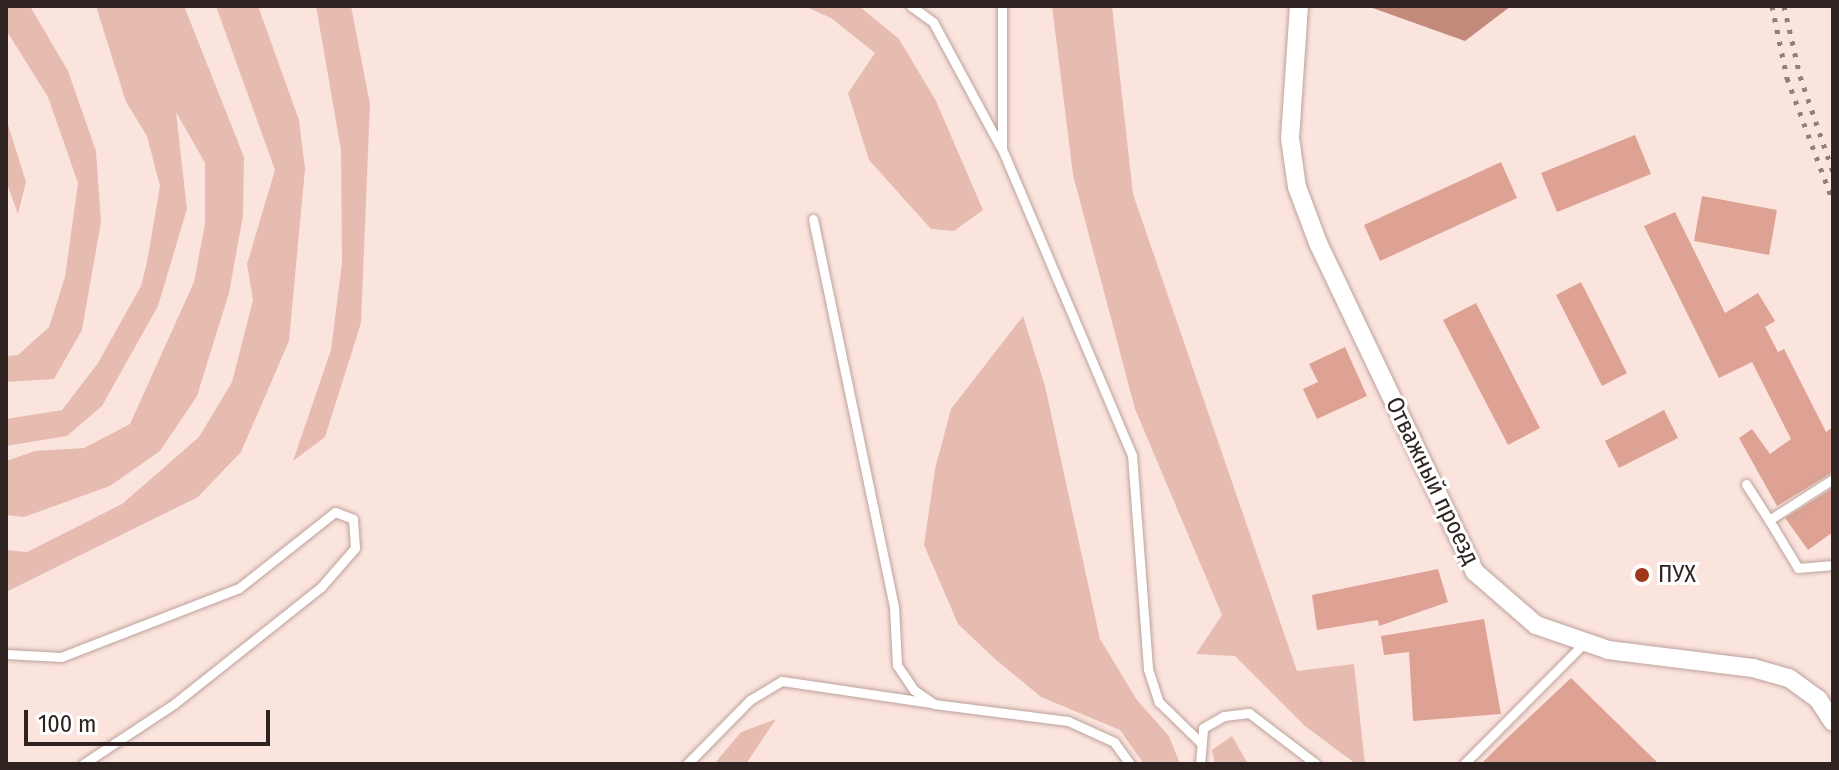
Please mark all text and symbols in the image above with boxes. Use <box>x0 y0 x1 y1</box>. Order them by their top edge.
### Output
street label: Отважный проезд <box>1379 392 1485 570</box>
place label: ПУХ <box>1658 561 1696 589</box>
marker: ПУХ <box>1633 566 1651 584</box>
scale bar <box>28 694 274 744</box>
text: 100 m <box>38 710 96 738</box>

